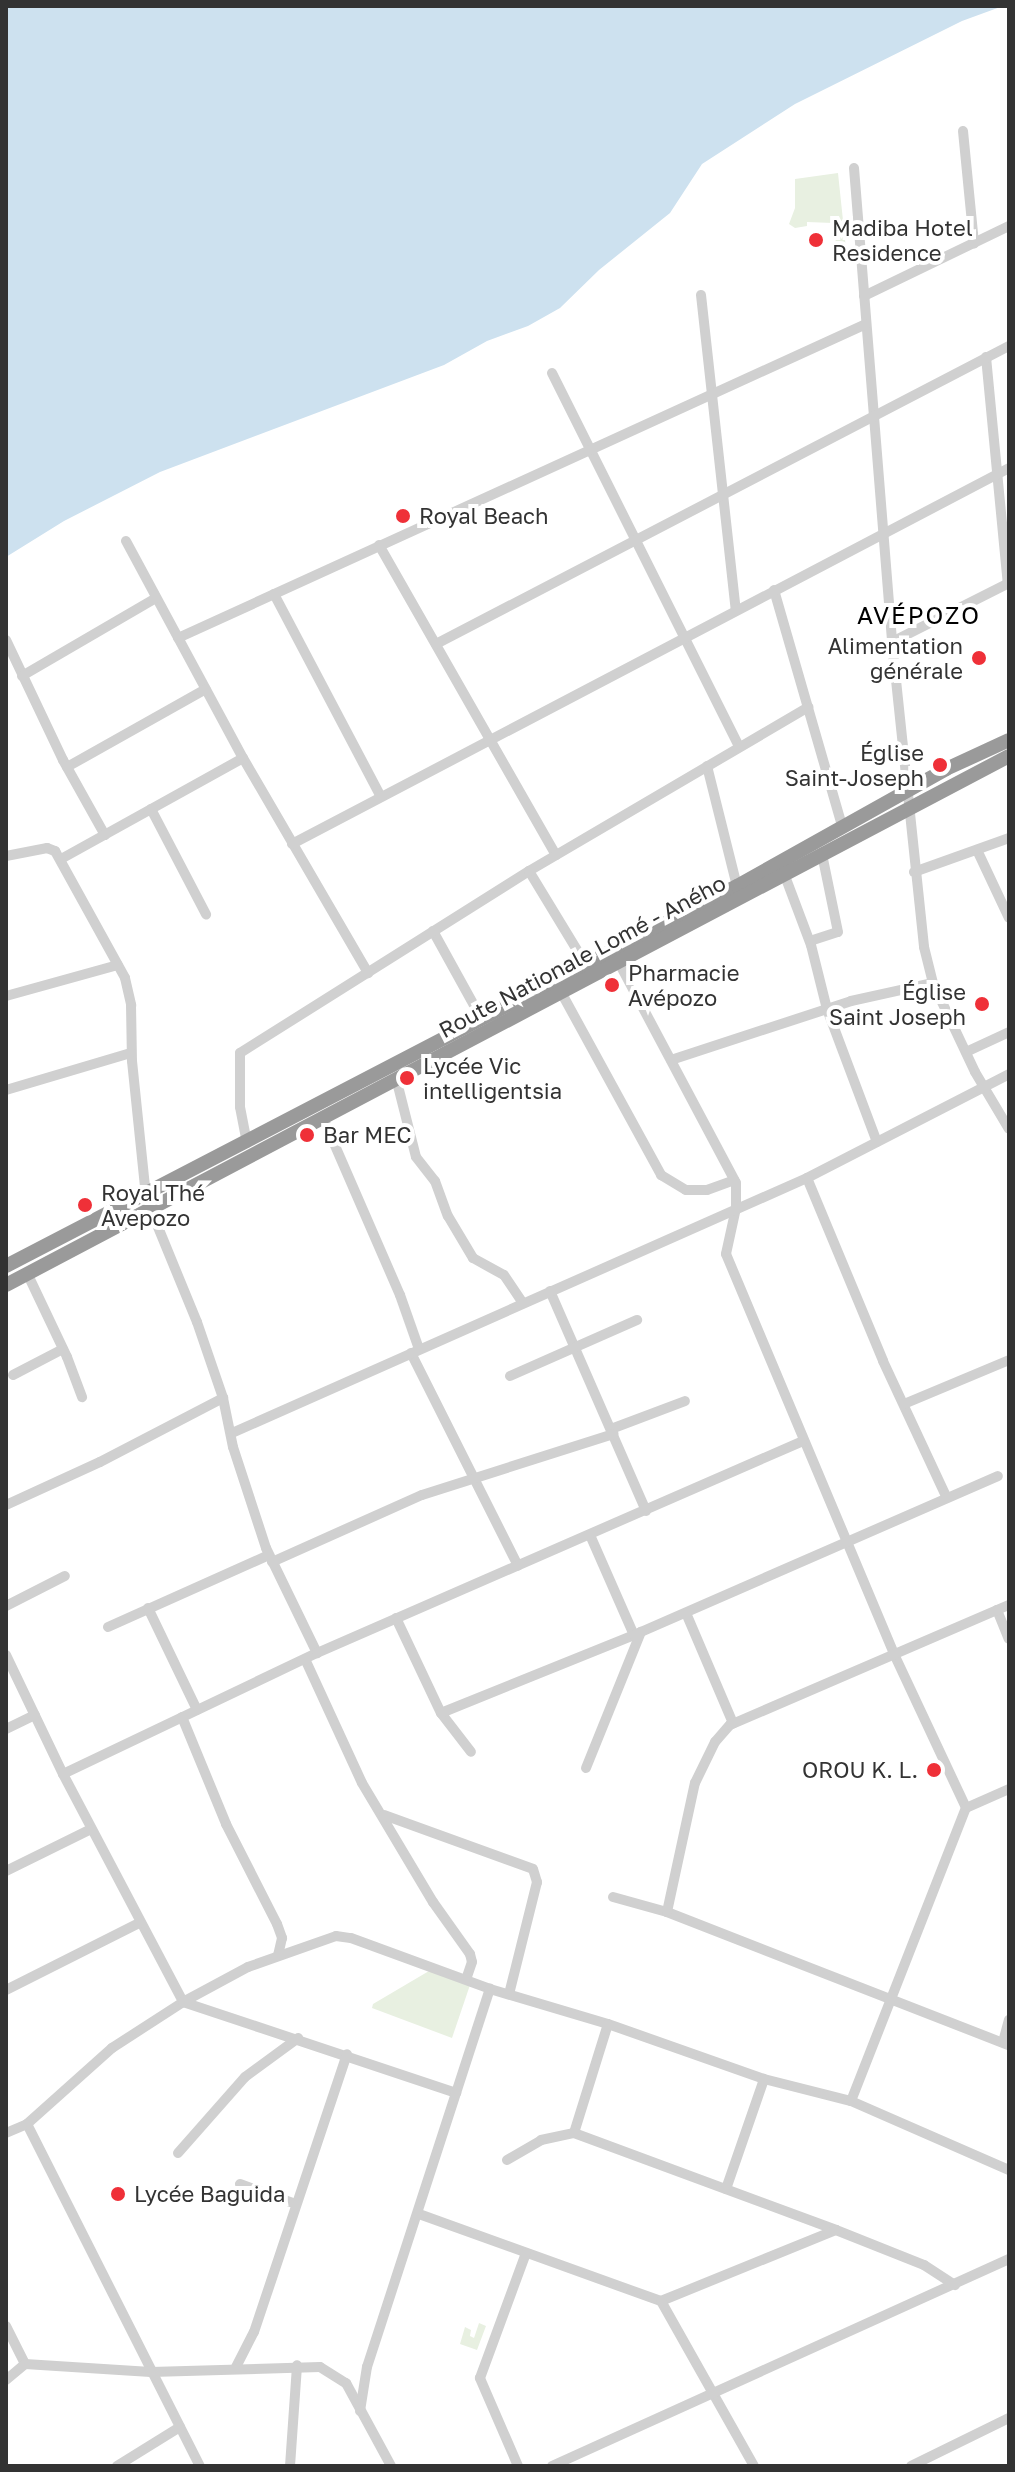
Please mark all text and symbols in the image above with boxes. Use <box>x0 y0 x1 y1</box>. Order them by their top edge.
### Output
place label: Madiba Hotel Residence <box>832 214 973 266</box>
marker: Madiba Hotel Residence <box>807 231 825 249</box>
place label: Royal Beach <box>419 503 549 529</box>
marker: Royal Beach <box>394 507 412 525</box>
district label: AVÉPOZO <box>857 601 981 629</box>
place label: Alimentation générale <box>828 632 963 684</box>
marker: Alimentation générale <box>970 649 988 667</box>
place label: Église Saint-Joseph <box>785 739 924 790</box>
marker: Église Saint-Joseph <box>931 756 949 774</box>
street label: Route Nationale Lomé - Aného <box>434 869 730 1043</box>
place label: Pharmacie Avépozo <box>628 959 739 1010</box>
marker: Pharmacie Avépozo <box>603 976 621 994</box>
place label: Église Saint Joseph <box>829 978 966 1030</box>
marker: Église Saint Joseph <box>973 995 991 1013</box>
place label: Lycée Vic intelligentsia <box>423 1052 562 1104</box>
marker: Lycée Vic intelligentsia <box>398 1069 416 1087</box>
place label: Bar MEC <box>323 1122 411 1148</box>
marker: Bar MEC <box>298 1126 316 1144</box>
place label: Royal Thé Avepozo <box>101 1179 205 1230</box>
marker: Royal Thé Avepozo <box>76 1196 94 1214</box>
place label: OROU K. L. <box>802 1757 918 1783</box>
marker: OROU K. L. <box>925 1761 943 1779</box>
place label: Lycée Baguida <box>134 2181 286 2207</box>
marker: Lycée Baguida <box>109 2185 127 2203</box>

